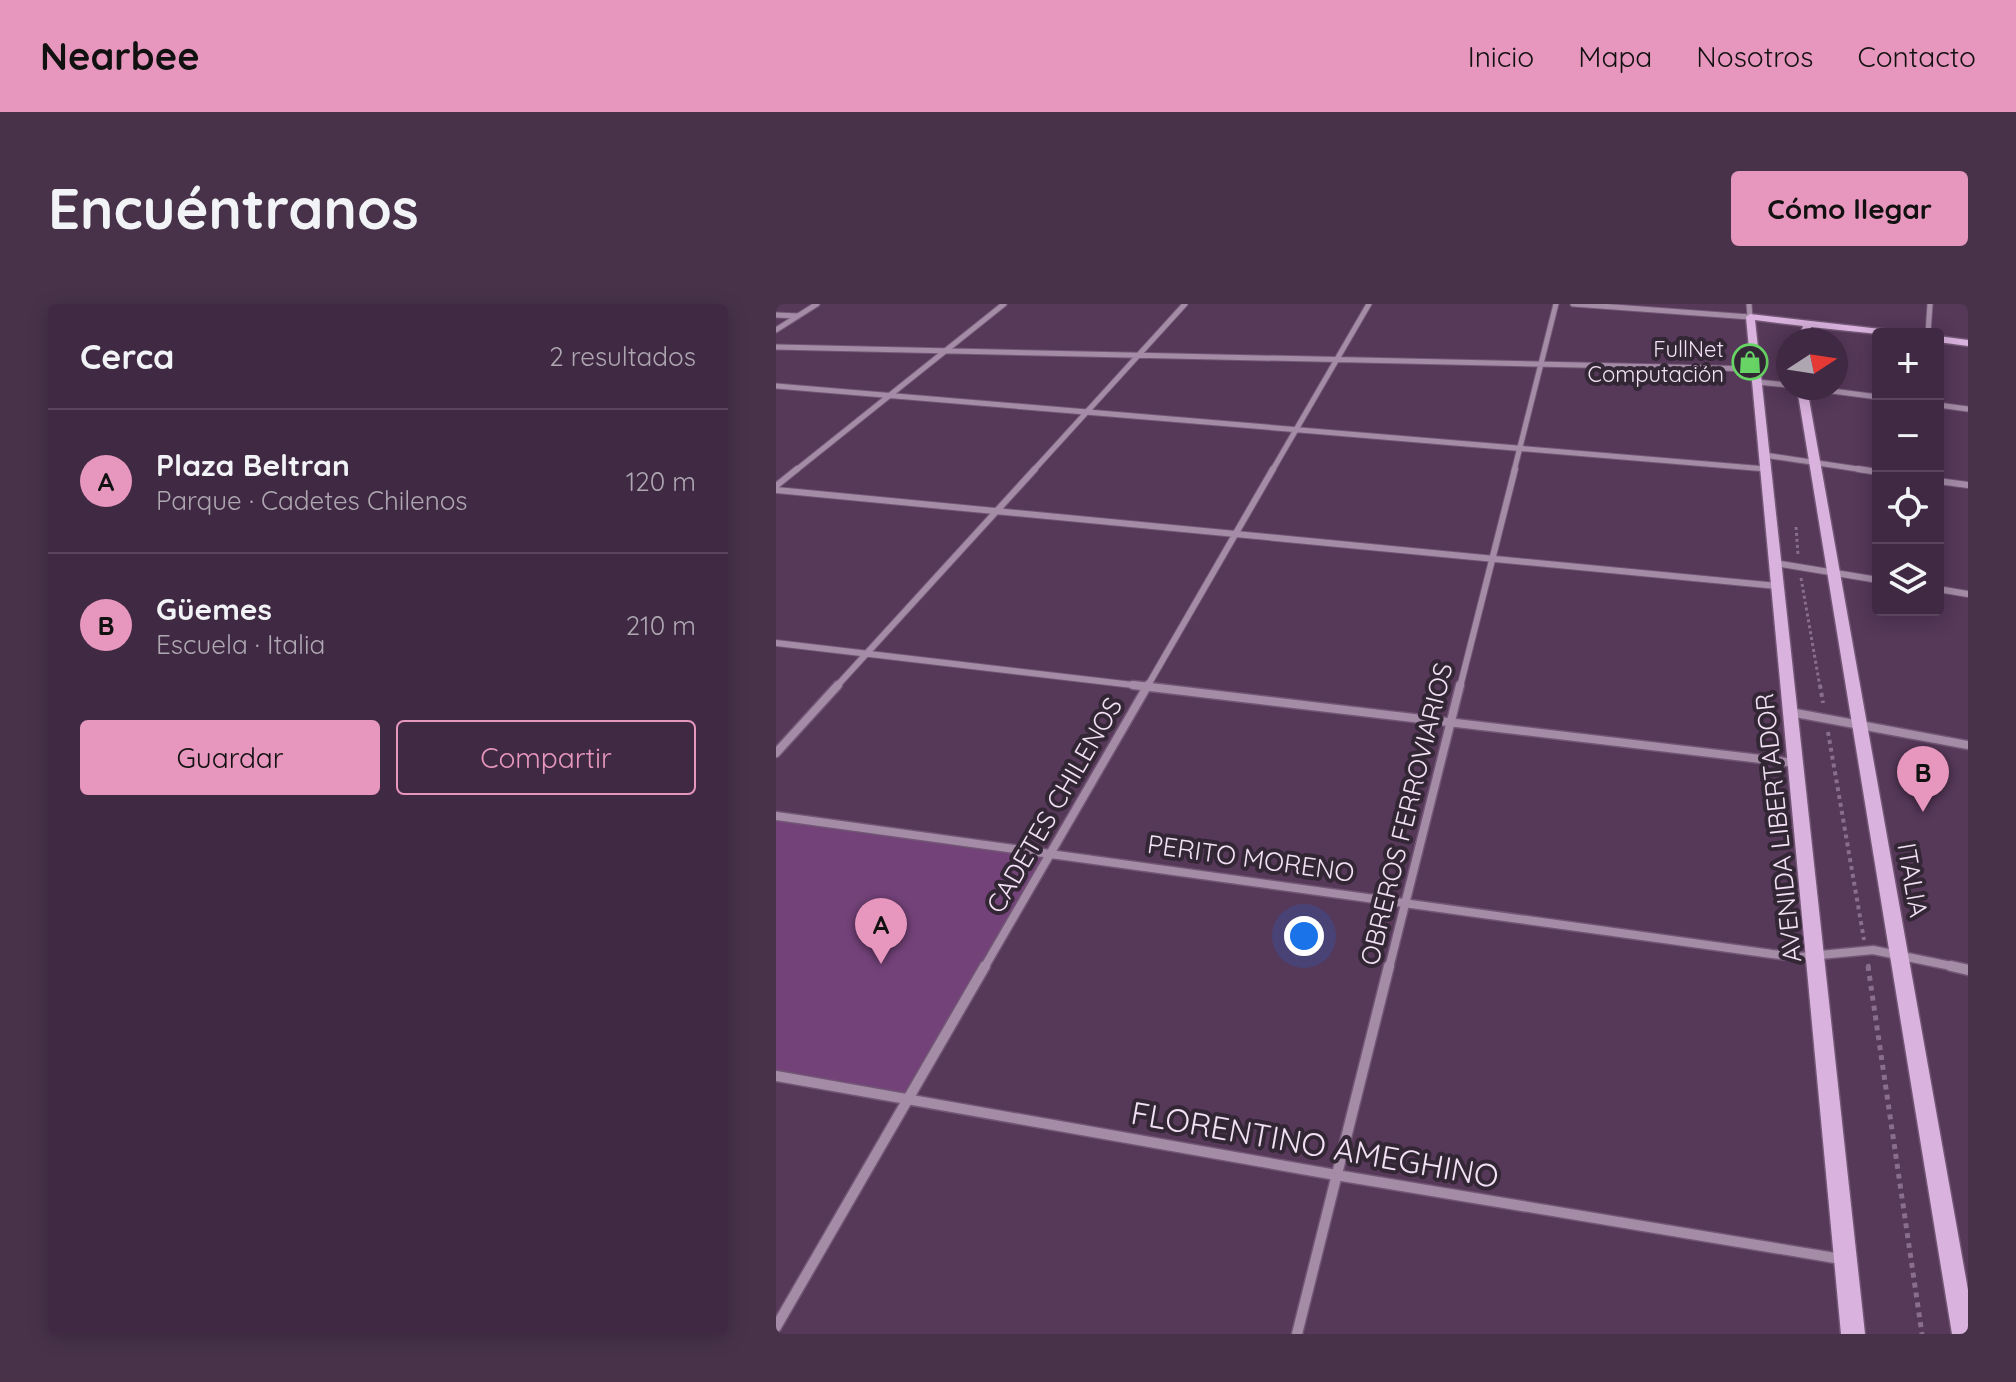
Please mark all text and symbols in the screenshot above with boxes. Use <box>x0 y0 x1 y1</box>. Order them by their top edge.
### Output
text: Nearbee <box>40 32 200 80</box>
text: Inicio <box>1468 39 1534 74</box>
text: Mapa <box>1578 39 1652 74</box>
text: Nosotros <box>1696 39 1813 74</box>
text: Contacto <box>1857 39 1976 74</box>
button: Cómo llegar <box>1731 171 1968 246</box>
text: Encuéntranos <box>48 173 419 243</box>
north arrow <box>1776 328 1848 400</box>
map controls <box>1872 328 1944 616</box>
button: + <box>1872 328 1944 400</box>
text: Cerca <box>80 335 174 378</box>
place label: FullNet Computación <box>1588 335 1724 388</box>
text: 2 resultados <box>549 340 696 373</box>
shop icon: FullNet Computación <box>1731 343 1769 381</box>
button: − <box>1872 400 1944 472</box>
text: Plaza Beltran <box>156 446 350 484</box>
text: A <box>98 465 114 498</box>
text: 120 m <box>626 465 696 498</box>
button: locate <box>1872 472 1944 544</box>
text: Parque · Cadetes Chilenos <box>156 484 468 517</box>
button: layers <box>1872 544 1944 616</box>
text: Güemes <box>156 590 272 628</box>
text: B <box>97 609 115 642</box>
text: 210 m <box>626 609 696 642</box>
text: Escuela · Italia <box>156 628 325 661</box>
street label: OBREROS FERROVIARIOS <box>1352 659 1460 969</box>
street label: CADETES CHILENOS <box>979 691 1129 919</box>
street label: AVENIDA LIBERTADOR <box>1747 692 1809 964</box>
button: Guardar <box>80 720 380 795</box>
button: Compartir <box>396 720 696 795</box>
pin: B <box>1897 746 1949 812</box>
street label: PERITO MORENO <box>1145 827 1357 889</box>
street label: ITALIA <box>1890 840 1936 920</box>
pin: A <box>855 898 907 964</box>
your location <box>1284 916 1324 956</box>
street label: FLORENTINO AMEGHINO <box>1128 1092 1502 1196</box>

